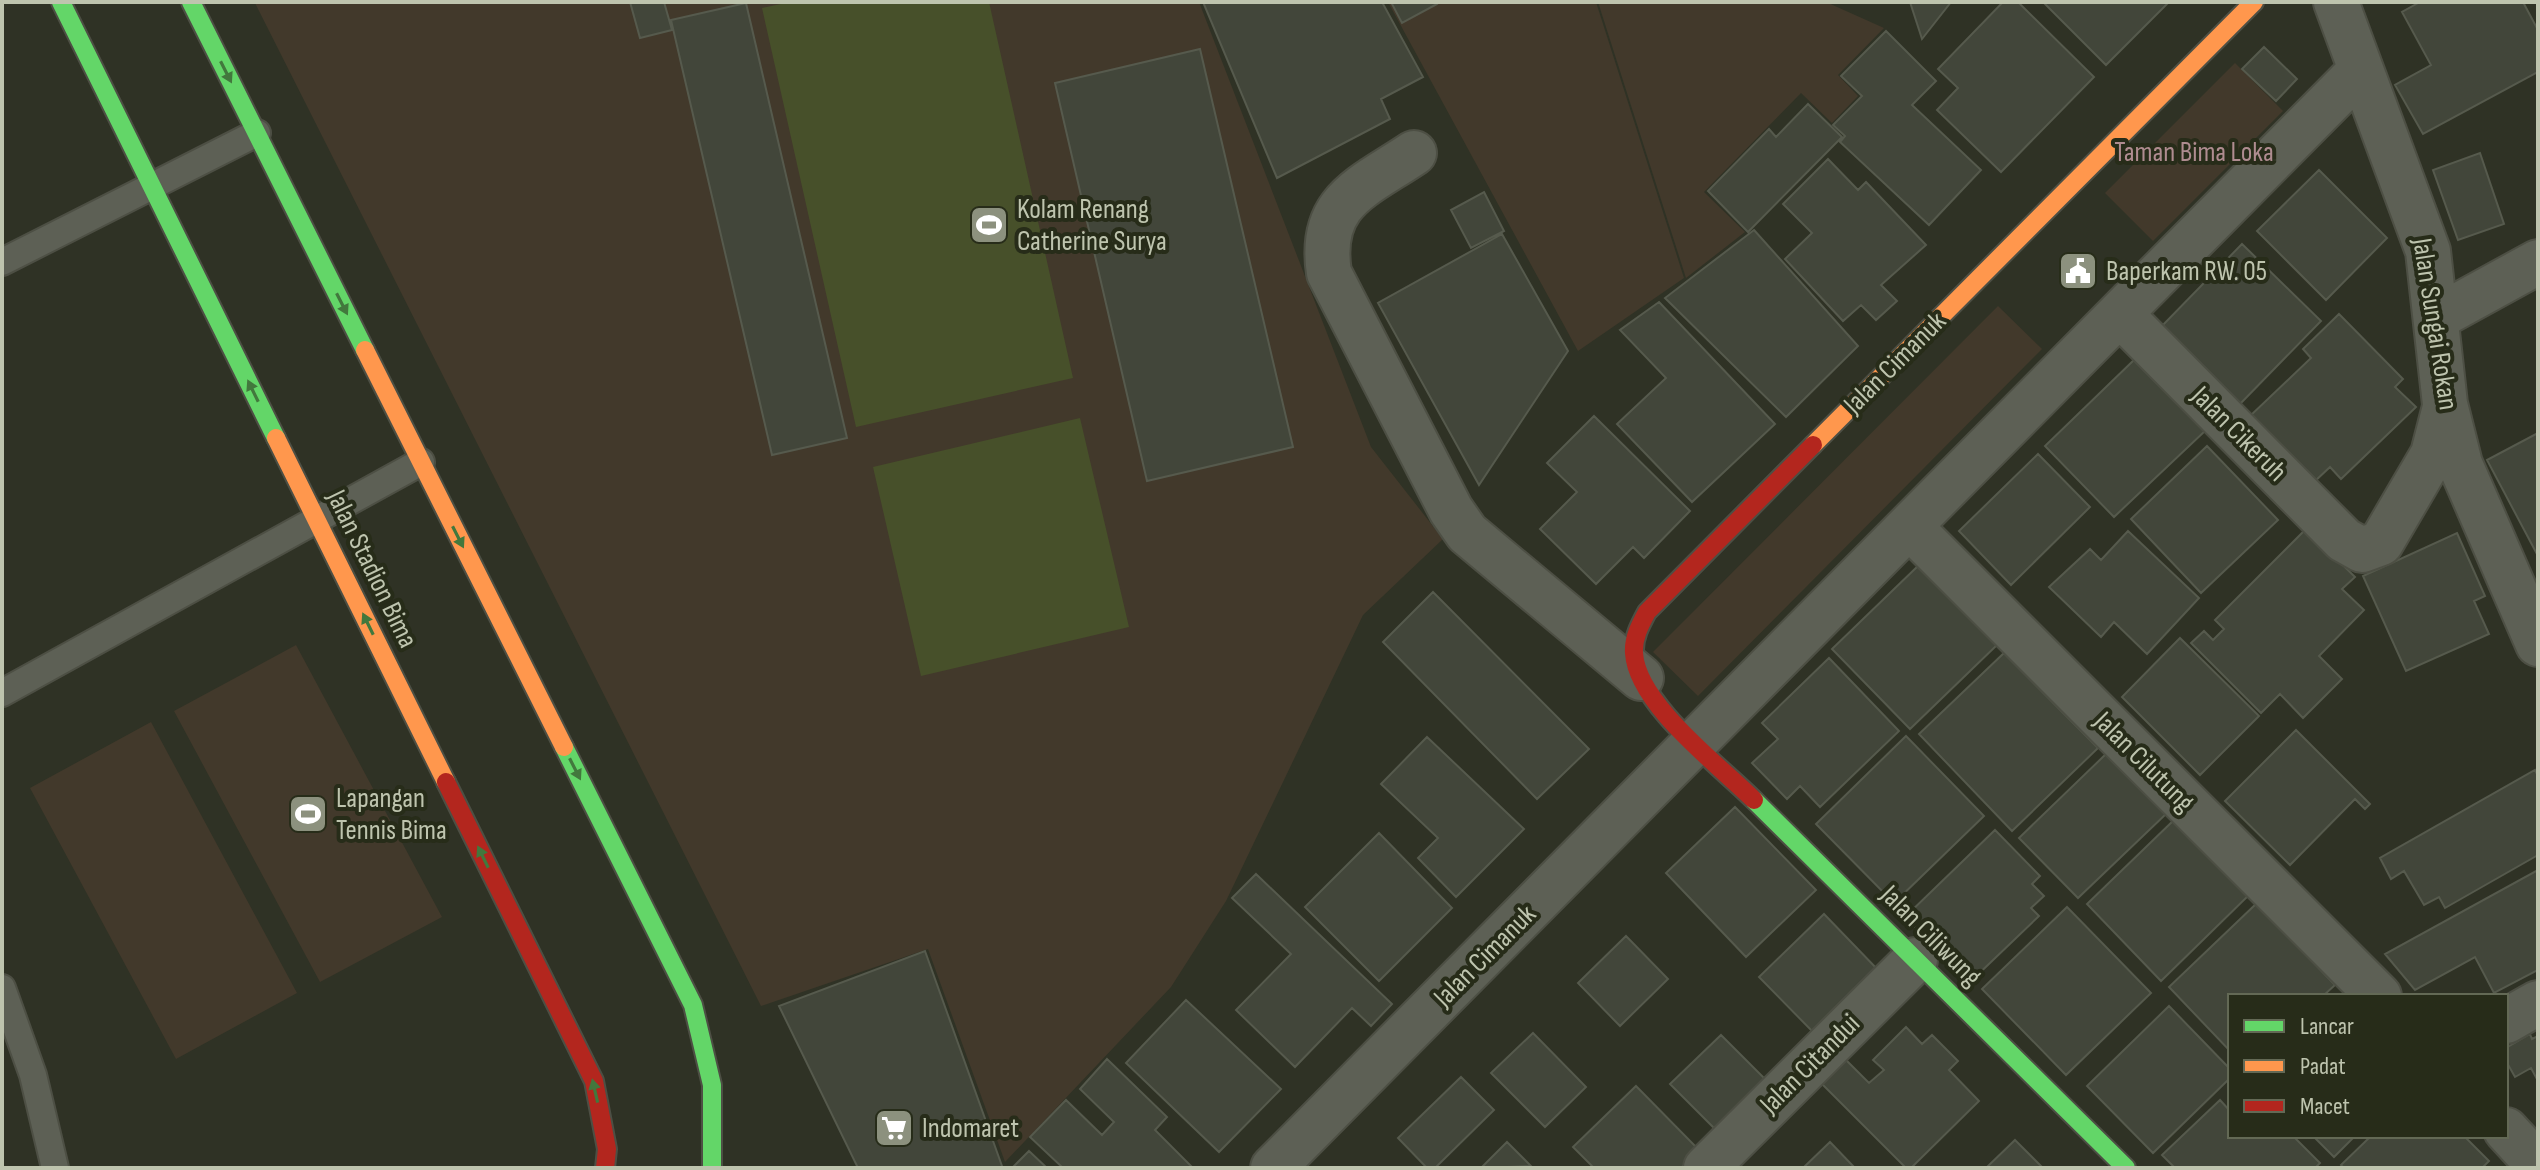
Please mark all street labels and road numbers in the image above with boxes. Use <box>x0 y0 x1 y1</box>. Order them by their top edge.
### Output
street label: Jalan Sungai Rokan <box>2405 235 2465 412</box>
street label: Jalan Cimanuk <box>1836 305 1953 422</box>
street label: Jalan Cikeruh <box>2184 379 2293 488</box>
street label: Jalan Stadion Bima <box>319 484 424 653</box>
street label: Jalan Cilutung <box>2086 704 2201 819</box>
street label: Jalan Ciliwung <box>1873 878 1988 993</box>
street label: Jalan Cimanuk <box>1426 898 1543 1015</box>
street label: Jalan Citandui <box>1753 1007 1867 1121</box>

